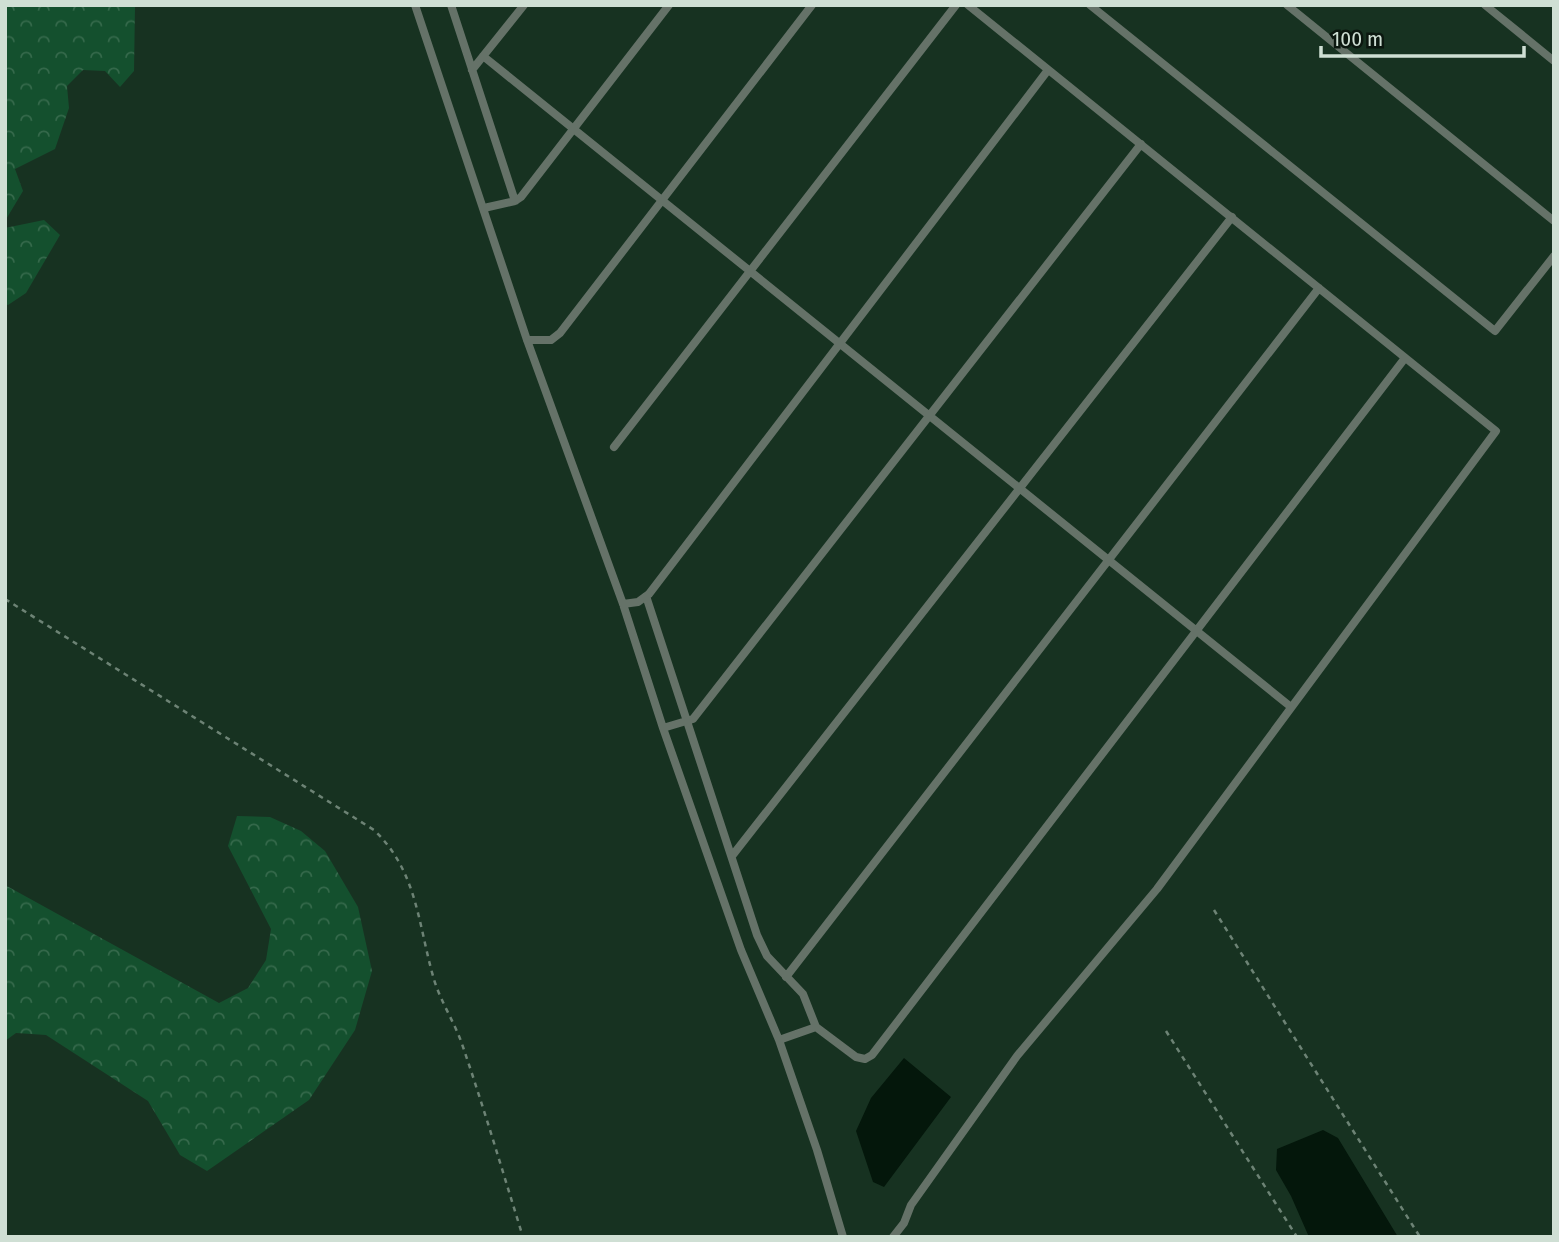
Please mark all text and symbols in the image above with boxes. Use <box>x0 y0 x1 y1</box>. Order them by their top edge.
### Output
scale bar <box>1321 14 1524 58</box>
text: 100 m <box>1332 26 1383 52</box>

